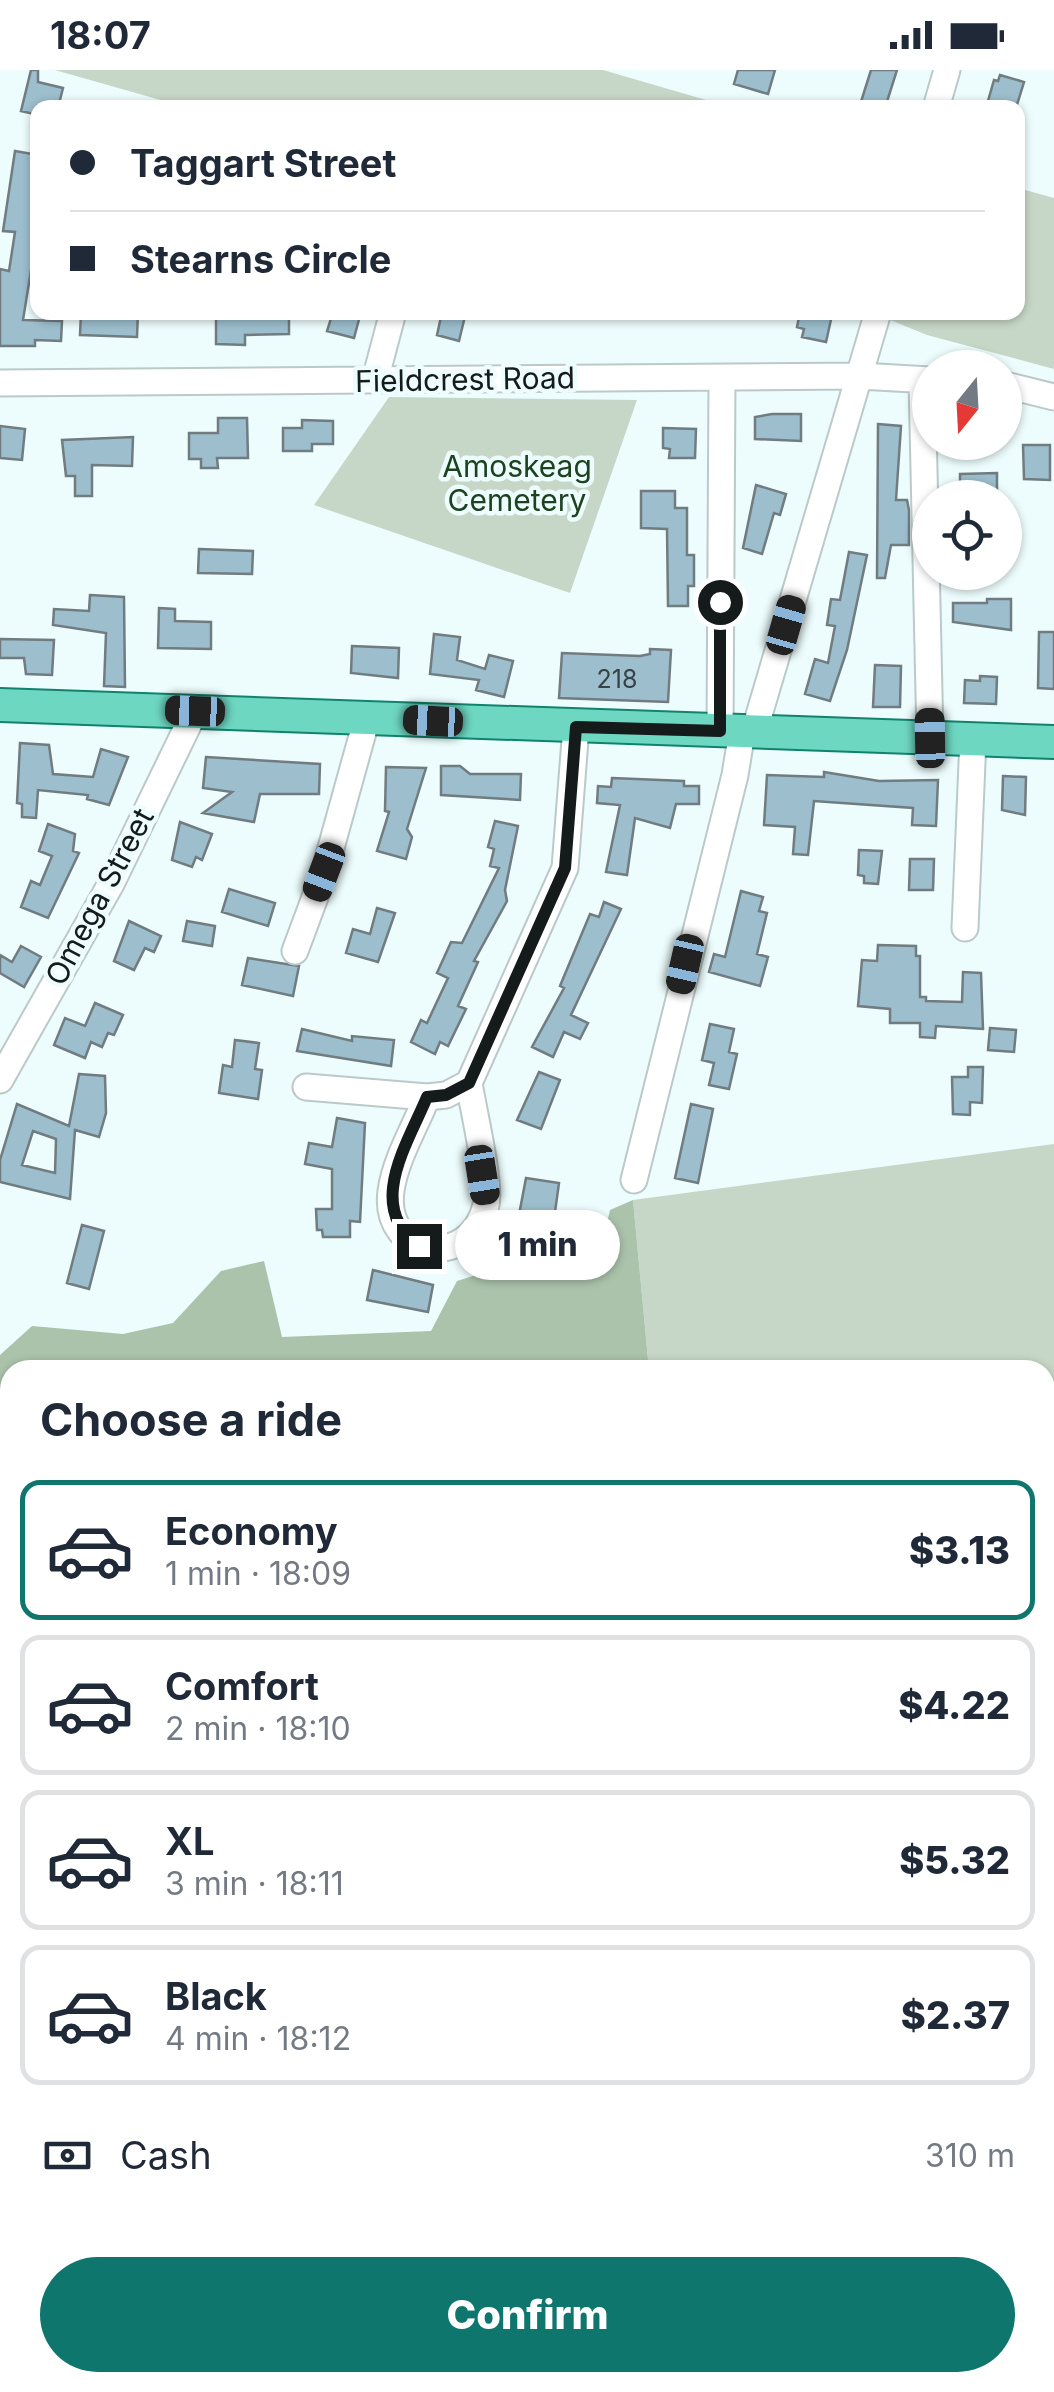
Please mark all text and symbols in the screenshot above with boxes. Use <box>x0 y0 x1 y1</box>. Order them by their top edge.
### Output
text: 18:07 <box>50 12 151 58</box>
text: Taggart Street <box>130 140 396 186</box>
text: Stearns Circle <box>130 236 391 282</box>
north arrow <box>912 350 1022 460</box>
map controls <box>912 350 1022 590</box>
street label: Fieldcrest Road <box>355 359 575 399</box>
park label: Amoskeag Cemetery <box>442 448 592 518</box>
button: locate <box>912 480 1022 590</box>
route start <box>698 580 743 625</box>
car <box>763 592 809 658</box>
house number: 218 <box>597 664 637 694</box>
car <box>164 695 226 727</box>
car <box>402 704 464 738</box>
car <box>914 708 946 768</box>
street label: Omega Street <box>37 802 161 991</box>
car <box>299 839 349 905</box>
car <box>664 931 706 997</box>
car <box>462 1143 502 1207</box>
callout: 1 min <box>454 1211 619 1281</box>
route end <box>397 1224 442 1269</box>
text: 1 min <box>497 1225 578 1264</box>
text: Choose a ride <box>40 1392 342 1447</box>
icon: car <box>45 1505 135 1595</box>
text: Economy <box>165 1508 338 1554</box>
text: $3.13 <box>909 1527 1010 1573</box>
text: 1 min · 18:09 <box>165 1554 351 1593</box>
icon: car <box>45 1660 135 1750</box>
text: Comfort <box>165 1663 319 1709</box>
text: $4.22 <box>898 1682 1010 1728</box>
text: 2 min · 18:10 <box>165 1709 351 1748</box>
icon: car <box>45 1815 135 1905</box>
text: XL <box>165 1818 215 1864</box>
text: $5.32 <box>899 1837 1010 1883</box>
text: 3 min · 18:11 <box>165 1864 344 1903</box>
icon: car <box>45 1970 135 2060</box>
text: Black <box>165 1973 267 2019</box>
text: $2.37 <box>901 1992 1010 2038</box>
text: 4 min · 18:12 <box>165 2019 351 2058</box>
icon: cash <box>40 2128 95 2183</box>
text: Cash <box>120 2132 212 2178</box>
text: 310 m <box>925 2136 1015 2175</box>
button: Confirm <box>40 2257 1015 2372</box>

